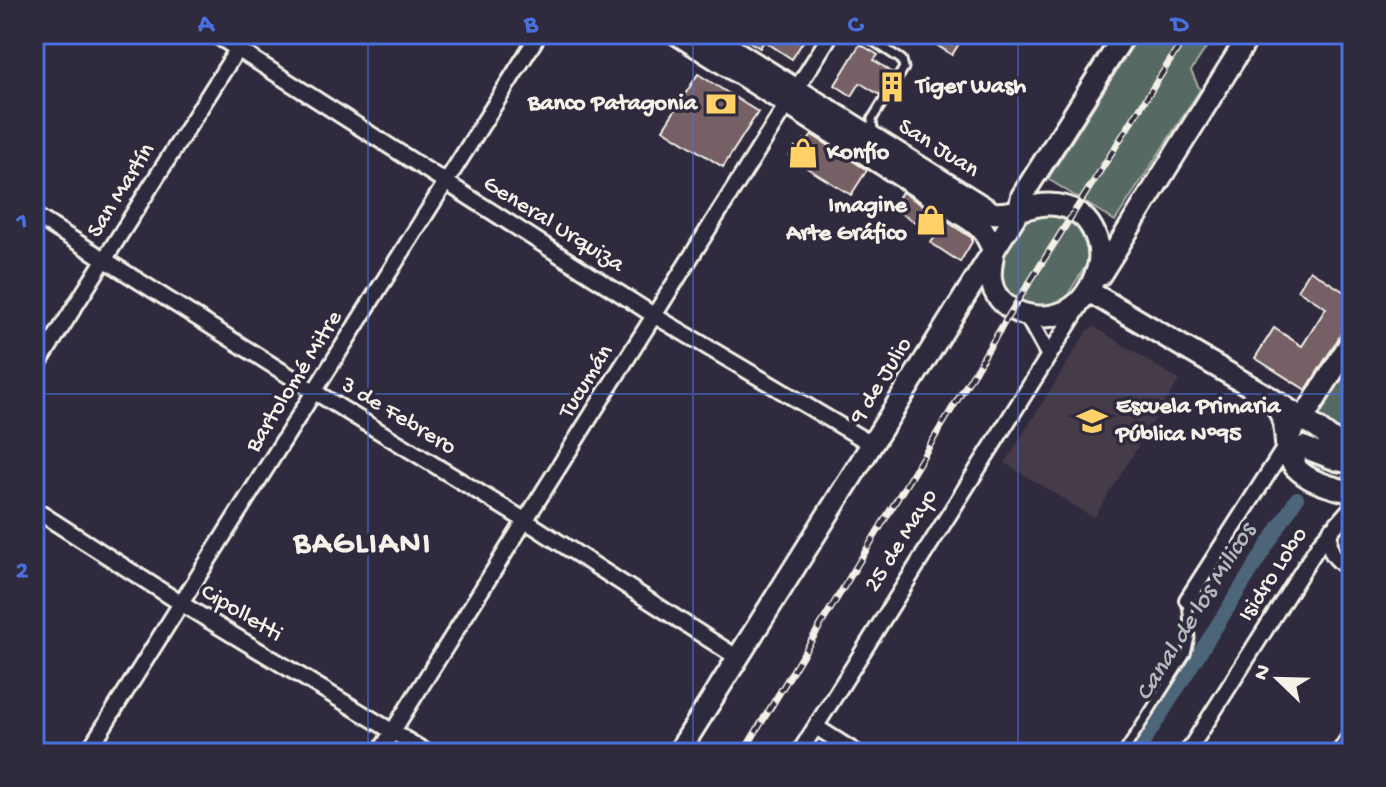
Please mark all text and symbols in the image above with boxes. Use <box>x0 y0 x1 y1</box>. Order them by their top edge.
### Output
text: A <box>197 11 215 42</box>
text: B <box>523 11 539 42</box>
text: C <box>848 11 865 42</box>
text: D <box>1170 11 1190 42</box>
building icon: Tiger Wash <box>875 70 909 104</box>
place label: Tiger Wash <box>914 73 1026 102</box>
bank icon: Banco Patagonia <box>704 87 738 121</box>
place label: Banco Patagonia <box>527 90 699 119</box>
street label: San Juan <box>892 113 984 186</box>
shop icon: Konfío <box>786 136 820 170</box>
street label: San Martín <box>82 138 163 244</box>
place label: Konfío <box>826 139 890 168</box>
street label: General Urquiza <box>477 170 630 280</box>
place label: Imagine Arte Gráfico <box>785 192 909 249</box>
shop icon: Imagine Arte Gráfico <box>914 203 948 237</box>
text: 1 <box>16 208 27 239</box>
street label: Bartolomé Mitre <box>239 305 350 459</box>
street label: 9 de Julio <box>844 332 920 431</box>
street label: Tucumán <box>552 339 621 426</box>
street label: 3 de Febrero <box>334 371 461 463</box>
place label: Escuela Primaria Pública Nº95 <box>1114 393 1282 450</box>
school or university icon: Escuela Primaria Pública Nº95 <box>1075 404 1109 438</box>
street label: 25 de Mayo <box>859 484 945 598</box>
water label: Canal de los Milicos <box>1130 516 1265 708</box>
street label: Isidro Lobo <box>1233 522 1315 628</box>
district label: BAGLIANI <box>293 526 432 564</box>
text: 2 <box>16 557 29 588</box>
street label: Cipolletti <box>195 578 287 650</box>
north arrow <box>1238 639 1318 719</box>
text: N <box>1248 661 1278 684</box>

